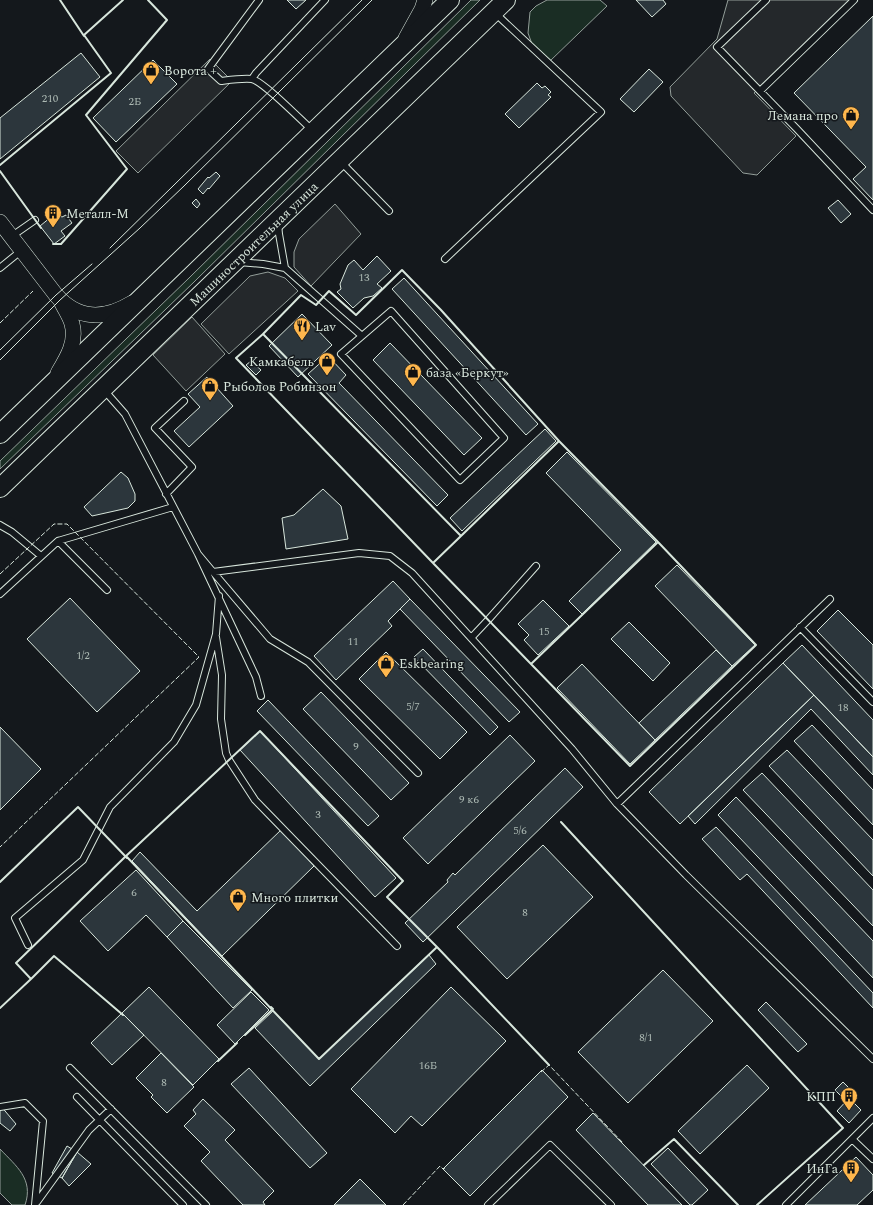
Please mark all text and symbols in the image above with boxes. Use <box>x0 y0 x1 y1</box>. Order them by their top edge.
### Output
shop icon: Ворота + <box>141 60 161 85</box>
place label: Ворота + <box>164 61 217 81</box>
house number: 210 <box>42 90 59 107</box>
house number: 2Б <box>129 93 141 110</box>
shop icon: Лемана про <box>841 105 861 130</box>
place label: Лемана про <box>767 106 838 126</box>
street label: Машиностроительная улица <box>185 177 323 311</box>
building icon: Металл-М <box>43 203 63 228</box>
place label: Металл-М <box>66 204 129 224</box>
house number: 13 <box>359 269 370 286</box>
restaurant icon: Lav <box>292 316 312 341</box>
place label: Lav <box>315 317 337 337</box>
shop icon: Камкабель <box>317 351 337 376</box>
place label: Камкабель <box>249 352 314 372</box>
shop icon: база «Беркут» <box>403 362 423 387</box>
place label: база «Беркут» <box>426 363 509 383</box>
shop icon: Рыболов Робинзон <box>200 376 220 401</box>
place label: Рыболов Робинзон <box>223 377 337 397</box>
house number: 15 <box>539 623 550 640</box>
house number: 11 <box>348 633 359 650</box>
house number: 1/2 <box>76 647 90 664</box>
shop icon: Eskbearing <box>376 653 396 678</box>
place label: Eskbearing <box>399 654 464 674</box>
house number: 5/7 <box>406 698 420 715</box>
house number: 18 <box>838 699 849 716</box>
house number: 9 <box>353 738 359 755</box>
house number: 9 к6 <box>459 791 479 808</box>
house number: 3 <box>315 806 321 823</box>
house number: 5/6 <box>513 822 527 839</box>
house number: 6 <box>131 884 137 901</box>
shop icon: Много плитки <box>228 887 248 912</box>
place label: Много плитки <box>251 888 338 908</box>
house number: 8 <box>522 904 528 921</box>
house number: 8/1 <box>639 1029 653 1046</box>
house number: 16Б <box>419 1057 437 1074</box>
house number: 8 <box>161 1074 167 1091</box>
building icon: КПП <box>839 1086 859 1111</box>
place label: КПП <box>806 1087 836 1107</box>
building icon: ИнГа <box>841 1158 861 1183</box>
place label: ИнГа <box>806 1159 839 1179</box>

